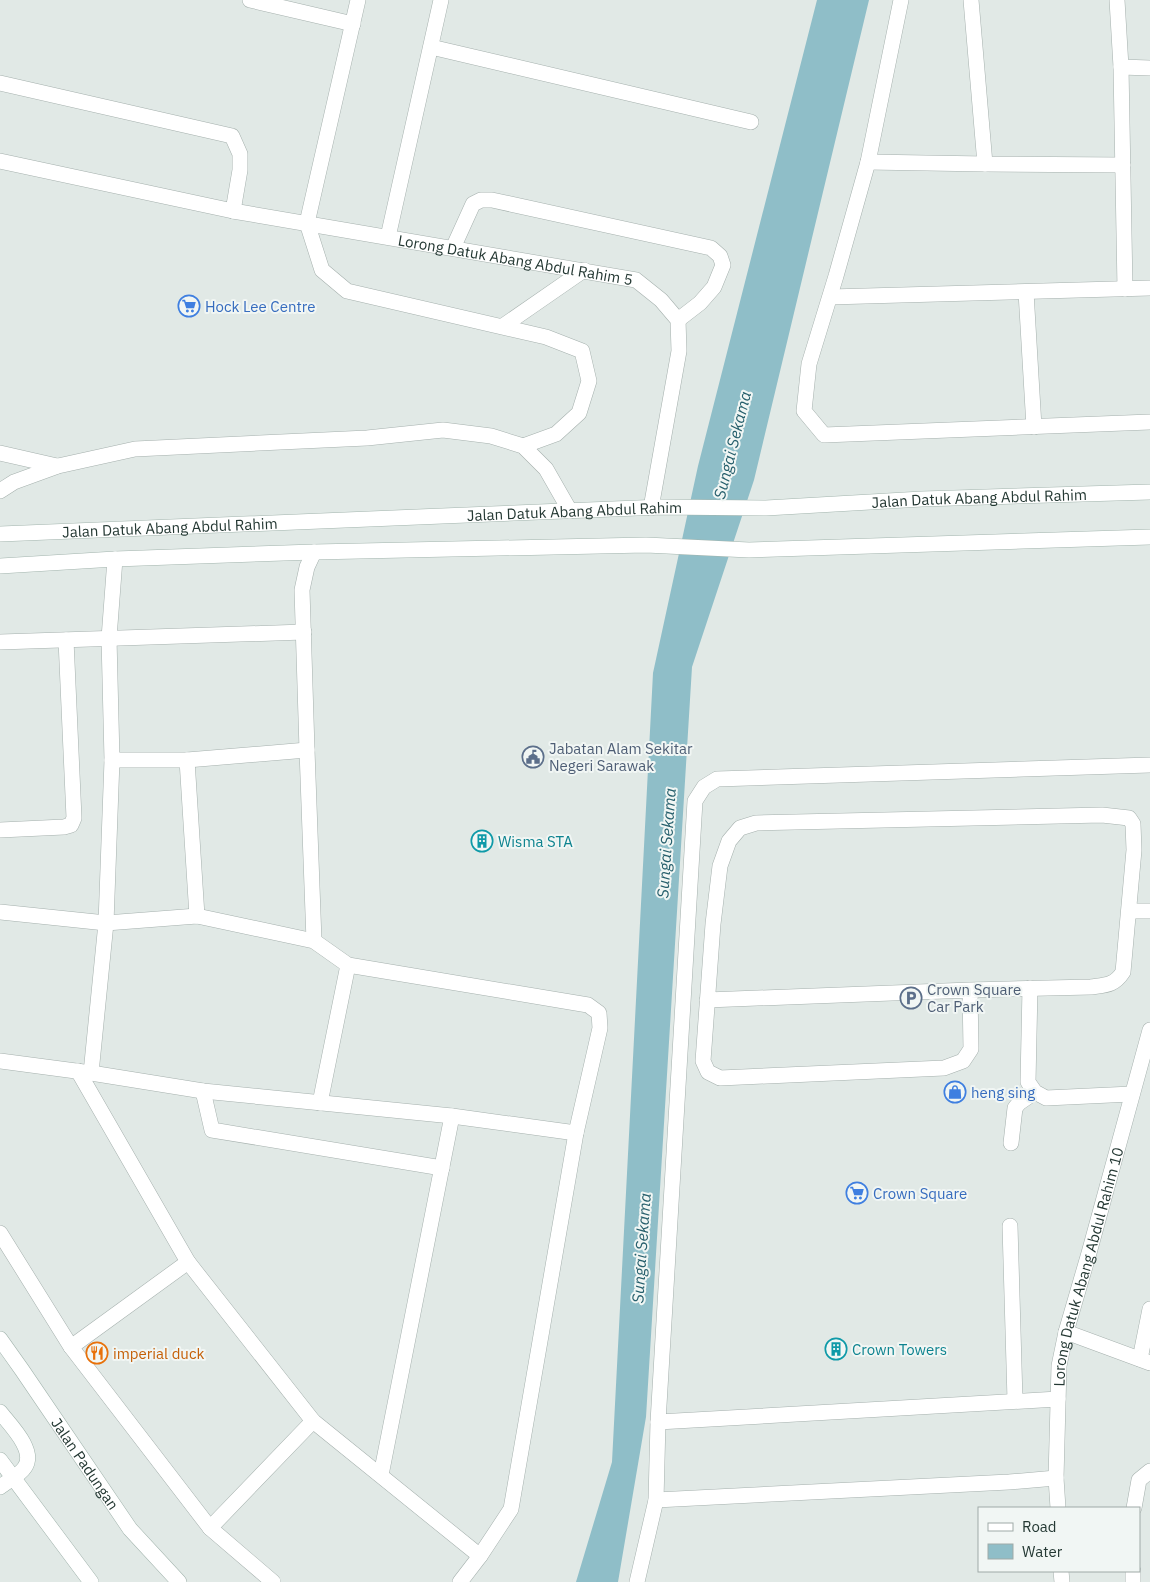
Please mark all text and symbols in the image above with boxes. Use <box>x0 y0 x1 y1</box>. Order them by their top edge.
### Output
street label: Lorong Datuk Abang Abdul Rahim 5 <box>397 230 634 289</box>
supermarket icon: Hock Lee Centre <box>177 294 201 318</box>
place label: Hock Lee Centre <box>205 297 315 316</box>
water label: Sungai Sekama <box>709 389 755 501</box>
street label: Jalan Datuk Abang Abdul Rahim <box>871 484 1087 511</box>
street label: Jalan Datuk Abang Abdul Rahim <box>466 497 682 524</box>
street label: Jalan Datuk Abang Abdul Rahim <box>62 513 278 541</box>
place label: Jabatan Alam Sekitar Negeri Sarawak <box>549 739 693 775</box>
public building icon: Jabatan Alam Sekitar Negeri Sarawak <box>521 745 545 769</box>
water label: Sungai Sekama <box>652 787 680 899</box>
building icon: Wisma STA <box>470 829 494 853</box>
place label: Wisma STA <box>498 832 573 851</box>
place label: Crown Square Car Park <box>927 980 1021 1016</box>
parking icon: Crown Square Car Park <box>899 986 923 1010</box>
shop icon: heng sing <box>943 1080 967 1104</box>
place label: heng sing <box>971 1083 1035 1102</box>
street label: Lorong Datuk Abang Abdul Rahim 10 <box>1049 1145 1127 1387</box>
supermarket icon: Crown Square <box>845 1181 869 1205</box>
place label: Crown Square <box>873 1184 967 1203</box>
water label: Sungai Sekama <box>627 1192 655 1304</box>
building icon: Crown Towers <box>824 1337 848 1361</box>
place label: Crown Towers <box>852 1340 947 1359</box>
restaurant icon: imperial duck <box>85 1341 109 1365</box>
place label: imperial duck <box>113 1344 204 1363</box>
street label: Jalan Padungan <box>48 1414 123 1513</box>
legend <box>978 1507 1140 1572</box>
text: Road <box>1022 1517 1057 1536</box>
text: Water <box>1022 1542 1063 1561</box>

